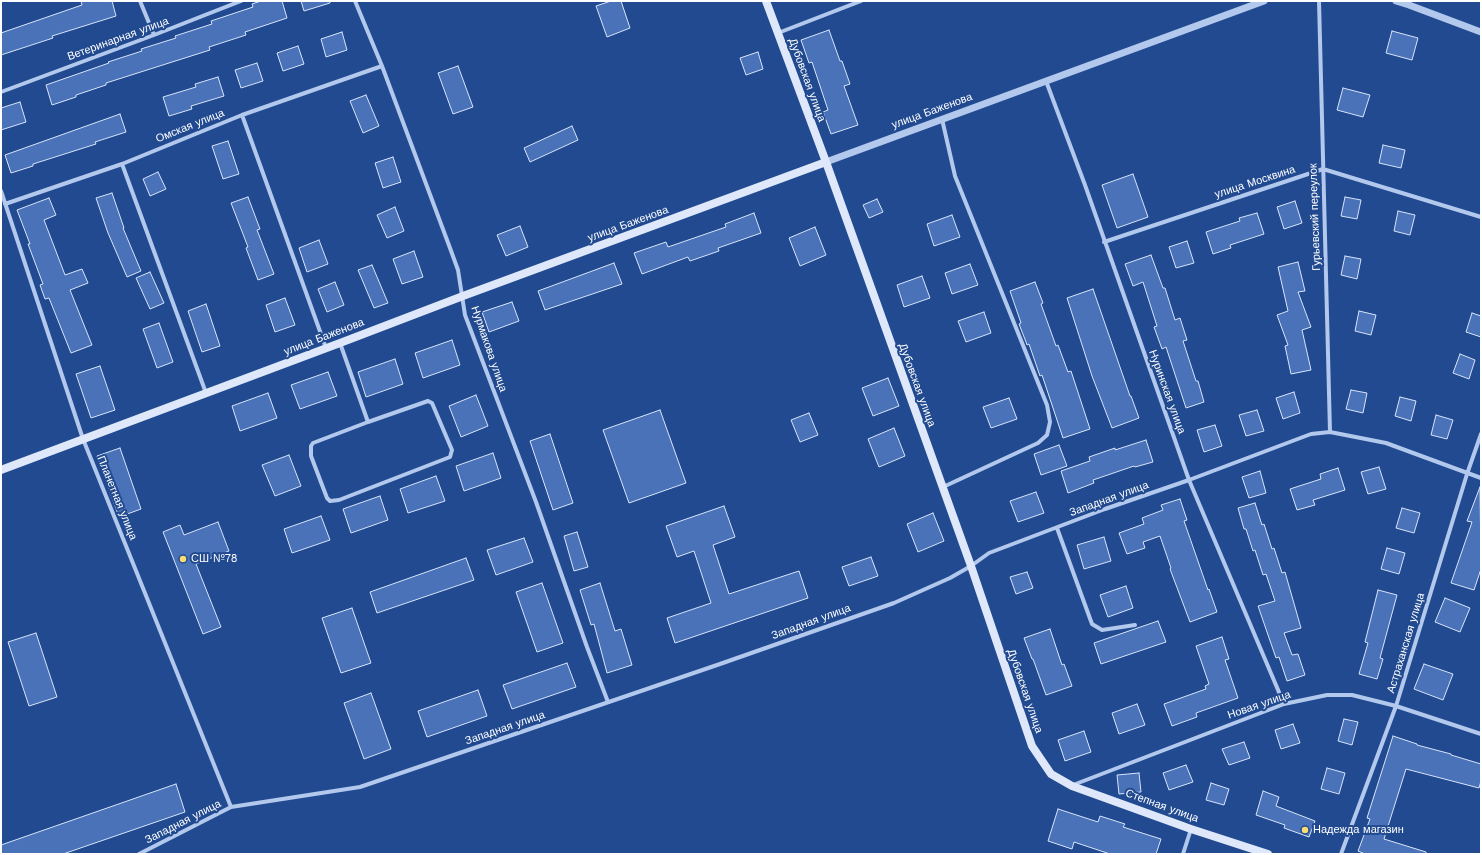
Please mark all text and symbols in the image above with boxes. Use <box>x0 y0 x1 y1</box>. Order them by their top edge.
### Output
street label: Ветеринарная улица <box>66 15 170 63</box>
street label: Дубовская улица <box>786 36 828 124</box>
street label: улица Баженова <box>890 90 974 132</box>
street label: Омская улица <box>154 106 226 146</box>
street label: улица Москвина <box>1213 163 1297 201</box>
street label: Гурьевский переулок <box>1307 163 1323 271</box>
street label: улица Баженова <box>586 203 670 245</box>
street label: Нурмакова улица <box>468 304 510 394</box>
street label: улица Баженова <box>282 316 366 358</box>
street label: Дубовская улица <box>896 341 938 429</box>
street label: Нуринская улица <box>1146 348 1188 436</box>
street label: Планетная улица <box>94 454 140 542</box>
street label: Западная улица <box>1068 479 1150 519</box>
place label: СШ №78 <box>191 552 238 566</box>
marker: СШ №78 <box>178 554 188 564</box>
street label: Астраханская улица <box>1384 591 1428 695</box>
street label: Западная улица <box>770 602 852 642</box>
street label: Дубовская улица <box>1004 647 1046 735</box>
street label: Новая улица <box>1226 688 1292 722</box>
street label: Западная улица <box>463 708 547 748</box>
street label: Степная улица <box>1124 787 1200 825</box>
street label: Западная улица <box>143 797 223 847</box>
place label: Надежда магазин <box>1313 823 1404 837</box>
marker: Надежда магазин <box>1300 825 1310 835</box>

